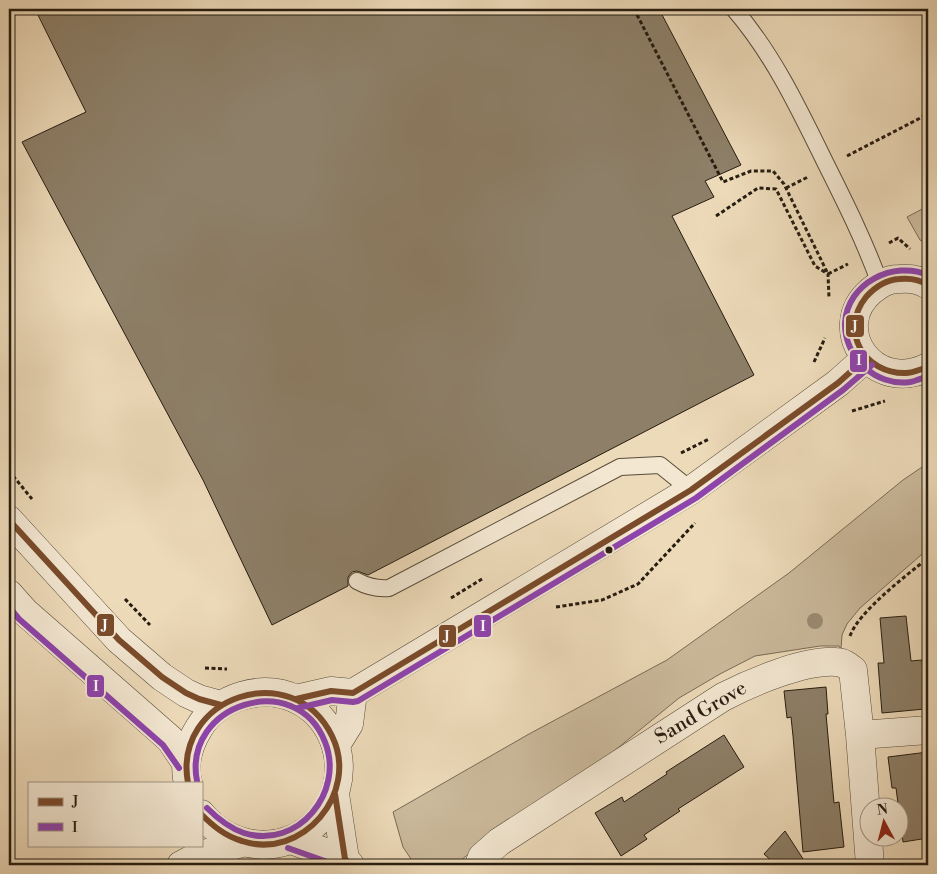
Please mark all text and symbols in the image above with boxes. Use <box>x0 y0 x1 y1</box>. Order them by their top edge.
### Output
line badge: J <box>845 314 865 338</box>
text: J <box>850 318 858 336</box>
line badge: I <box>849 349 868 373</box>
text: I <box>856 352 862 370</box>
unlabelled marker <box>604 545 614 555</box>
line badge: J <box>96 613 115 637</box>
line badge: I <box>473 614 492 638</box>
text: J <box>100 617 108 635</box>
text: I <box>480 618 486 636</box>
line badge: J <box>438 624 457 648</box>
text: J <box>442 628 450 646</box>
line badge: I <box>86 674 105 698</box>
street label: Sand Grove <box>651 676 751 750</box>
text: I <box>93 678 99 696</box>
legend <box>28 782 202 846</box>
text: J <box>71 792 79 811</box>
north arrow <box>860 796 910 846</box>
text: N <box>876 800 889 820</box>
text: I <box>72 818 78 837</box>

